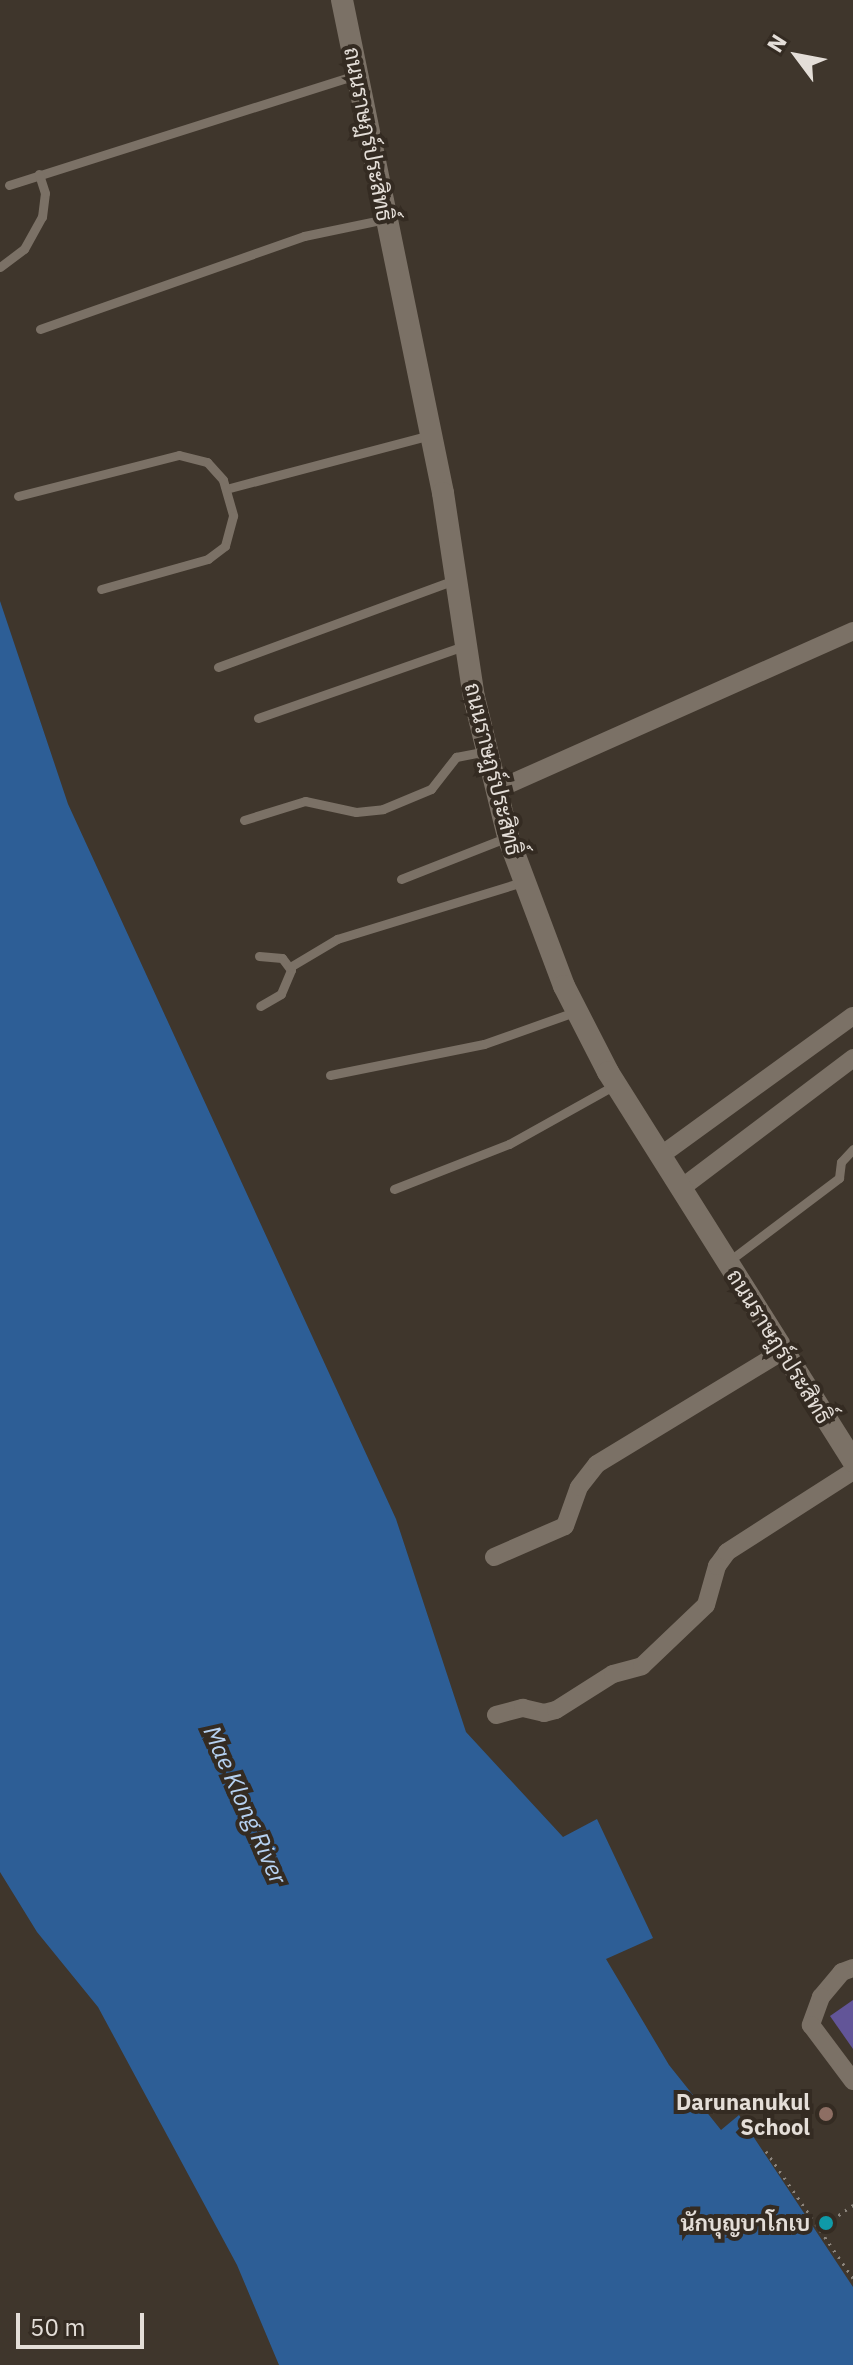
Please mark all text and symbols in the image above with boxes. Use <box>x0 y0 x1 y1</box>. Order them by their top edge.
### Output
north arrow <box>757 16 837 96</box>
text: N <box>760 29 793 57</box>
street label: ถนนราษฎร์ประสิทธิ์ <box>339 45 399 223</box>
street label: ถนนราษฎร์ประสิทธิ์ <box>460 680 528 858</box>
street label: ถนนราษฎร์ประสิทธิ์ <box>722 1264 838 1428</box>
water label: Mae Klong River <box>197 1721 293 1889</box>
place label: Darunanukul School <box>676 2088 810 2140</box>
marker: Darunanukul School <box>817 2105 835 2123</box>
place label: นักบุญบาโกเบ <box>680 2210 810 2236</box>
marker: นักบุญบาโกเบ <box>817 2214 835 2232</box>
scale bar <box>20 2297 148 2347</box>
text: 50 m <box>30 2311 85 2343</box>

